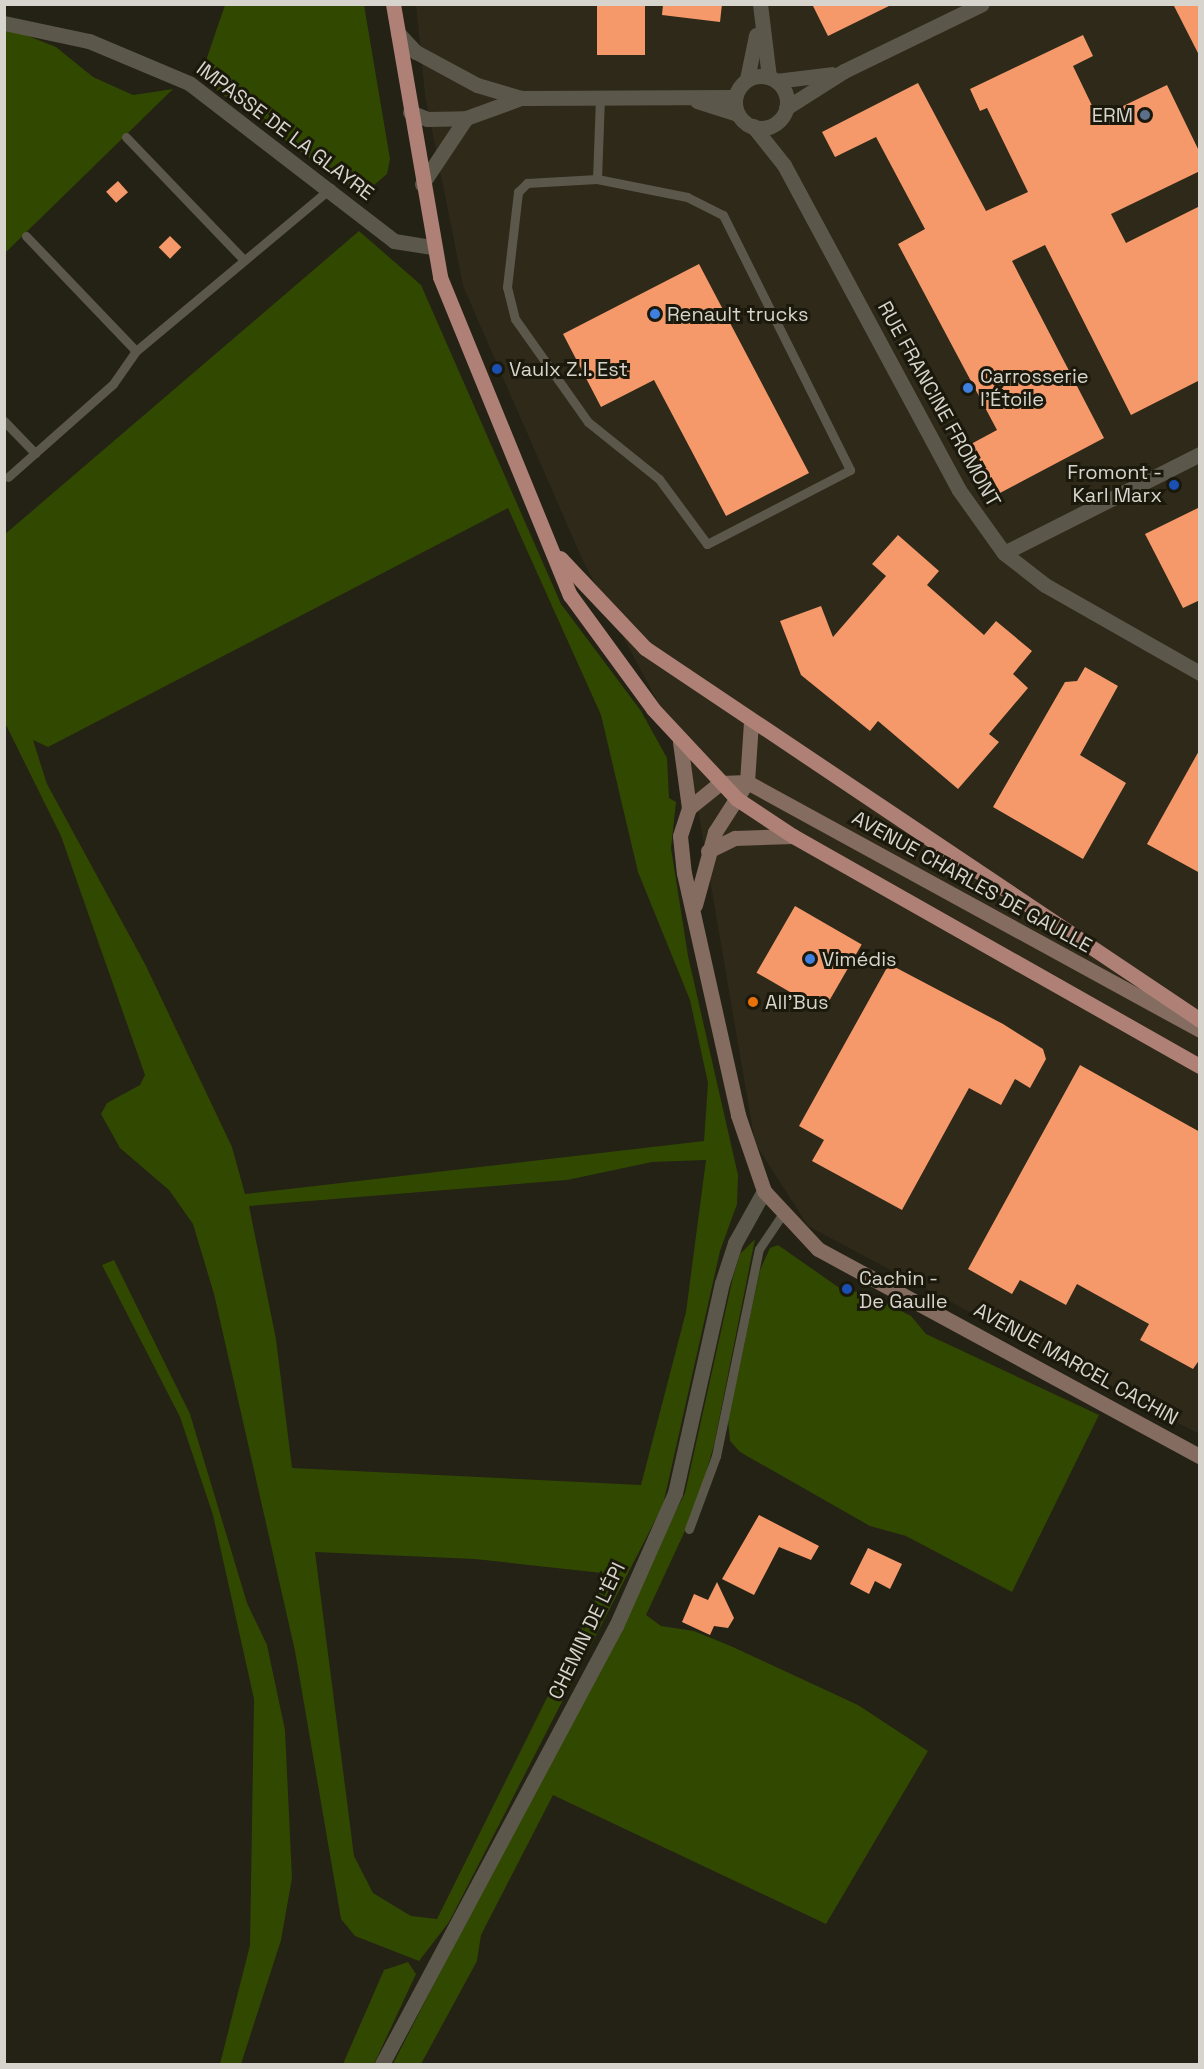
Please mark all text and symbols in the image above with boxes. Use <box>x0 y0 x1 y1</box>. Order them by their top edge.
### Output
street label: IMPASSE DE LA GLAYRE <box>191 56 379 206</box>
place label: ERM <box>1092 103 1133 127</box>
marker: ERM <box>1138 108 1152 122</box>
street label: RUE FRANCINE FROMONT <box>872 297 1006 511</box>
place label: Renault trucks <box>667 302 808 326</box>
marker: Renault trucks <box>648 307 662 321</box>
place label: Vaulx Z.I. Est <box>509 357 629 381</box>
marker: Vaulx Z.I. Est <box>490 362 504 376</box>
place label: Carrosserie l'Étoile <box>980 365 1089 412</box>
marker: Carrosserie l'Étoile <box>961 381 975 395</box>
place label: Fromont - Karl Marx <box>1067 461 1162 508</box>
marker: Fromont - Karl Marx <box>1167 478 1181 492</box>
street label: AVENUE CHARLES DE GAULLE <box>848 806 1096 958</box>
place label: Vimédis <box>822 947 897 971</box>
marker: Vimédis <box>803 952 817 966</box>
place label: All'Bus <box>765 990 828 1014</box>
marker: All'Bus <box>746 995 760 1009</box>
place label: Cachin - De Gaulle <box>859 1266 948 1313</box>
marker: Cachin - De Gaulle <box>840 1282 854 1296</box>
street label: AVENUE MARCEL CACHIN <box>970 1298 1182 1430</box>
street label: CHEMIN DE L'ÉPI <box>543 1559 631 1703</box>

